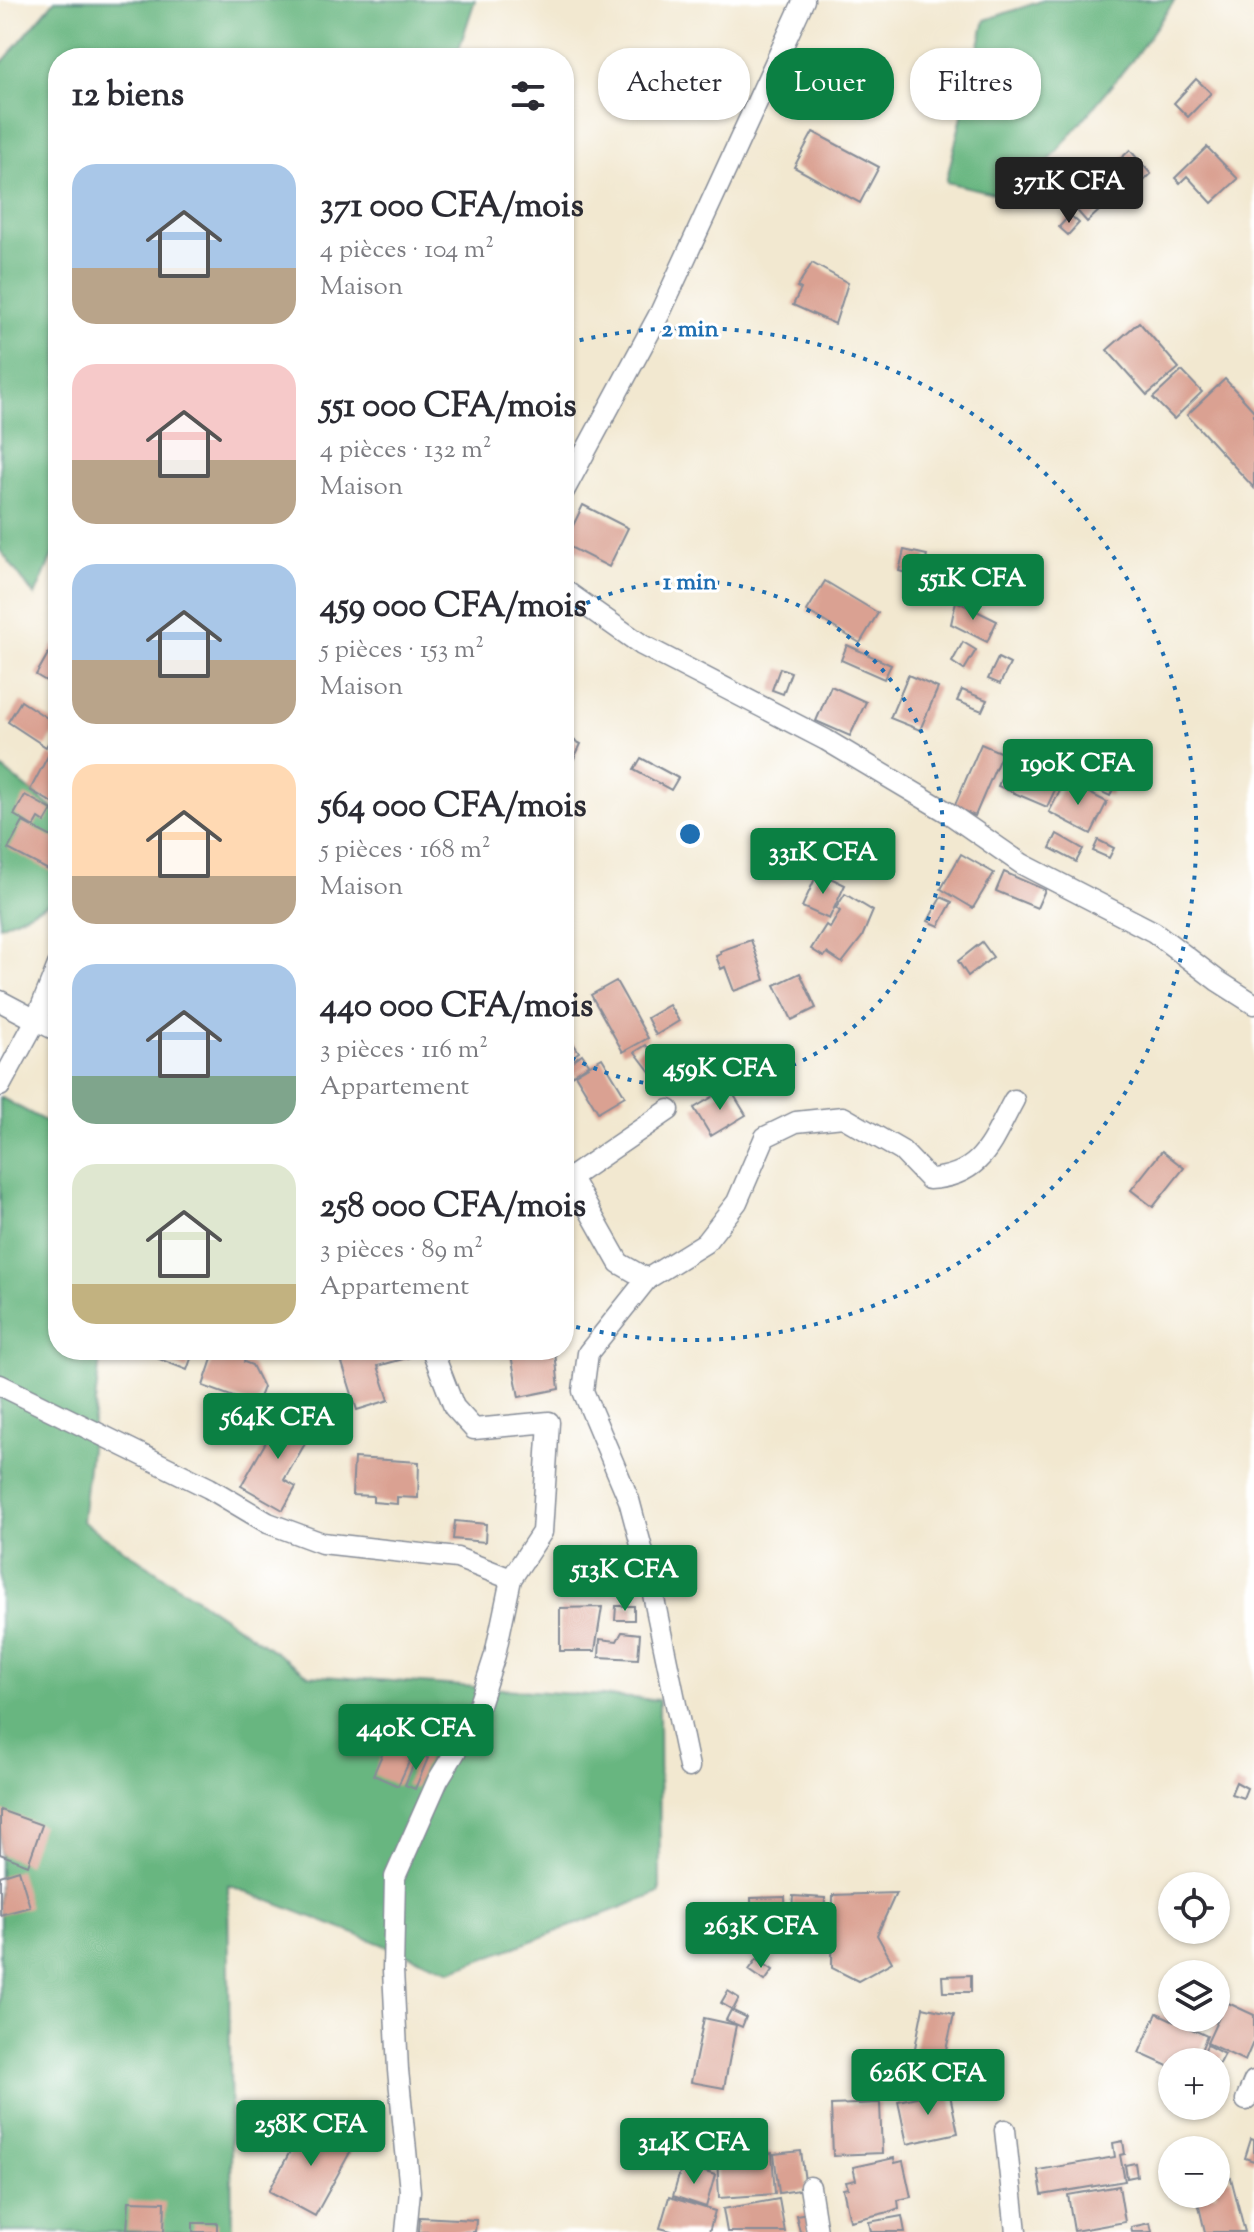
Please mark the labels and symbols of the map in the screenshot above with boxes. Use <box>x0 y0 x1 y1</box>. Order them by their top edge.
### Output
pin: 371K CFA <box>986 157 1152 225</box>
text: 2 min <box>661 313 719 347</box>
pin: 551K CFA <box>890 554 1056 622</box>
text: 1 min <box>663 566 718 600</box>
pin: 190K CFA <box>995 739 1161 807</box>
centre of rings <box>676 820 704 848</box>
pin: 331K CFA <box>740 828 906 896</box>
pin: 459K CFA <box>637 1044 803 1112</box>
pin: 564K CFA <box>195 1393 361 1461</box>
pin: 513K CFA <box>542 1545 708 1613</box>
pin: 440K CFA <box>333 1704 499 1772</box>
pin: 263K CFA <box>678 1902 844 1970</box>
pin: 626K CFA <box>845 2049 1011 2117</box>
pin: 258K CFA <box>228 2100 394 2168</box>
pin: 314K CFA <box>611 2118 777 2186</box>

